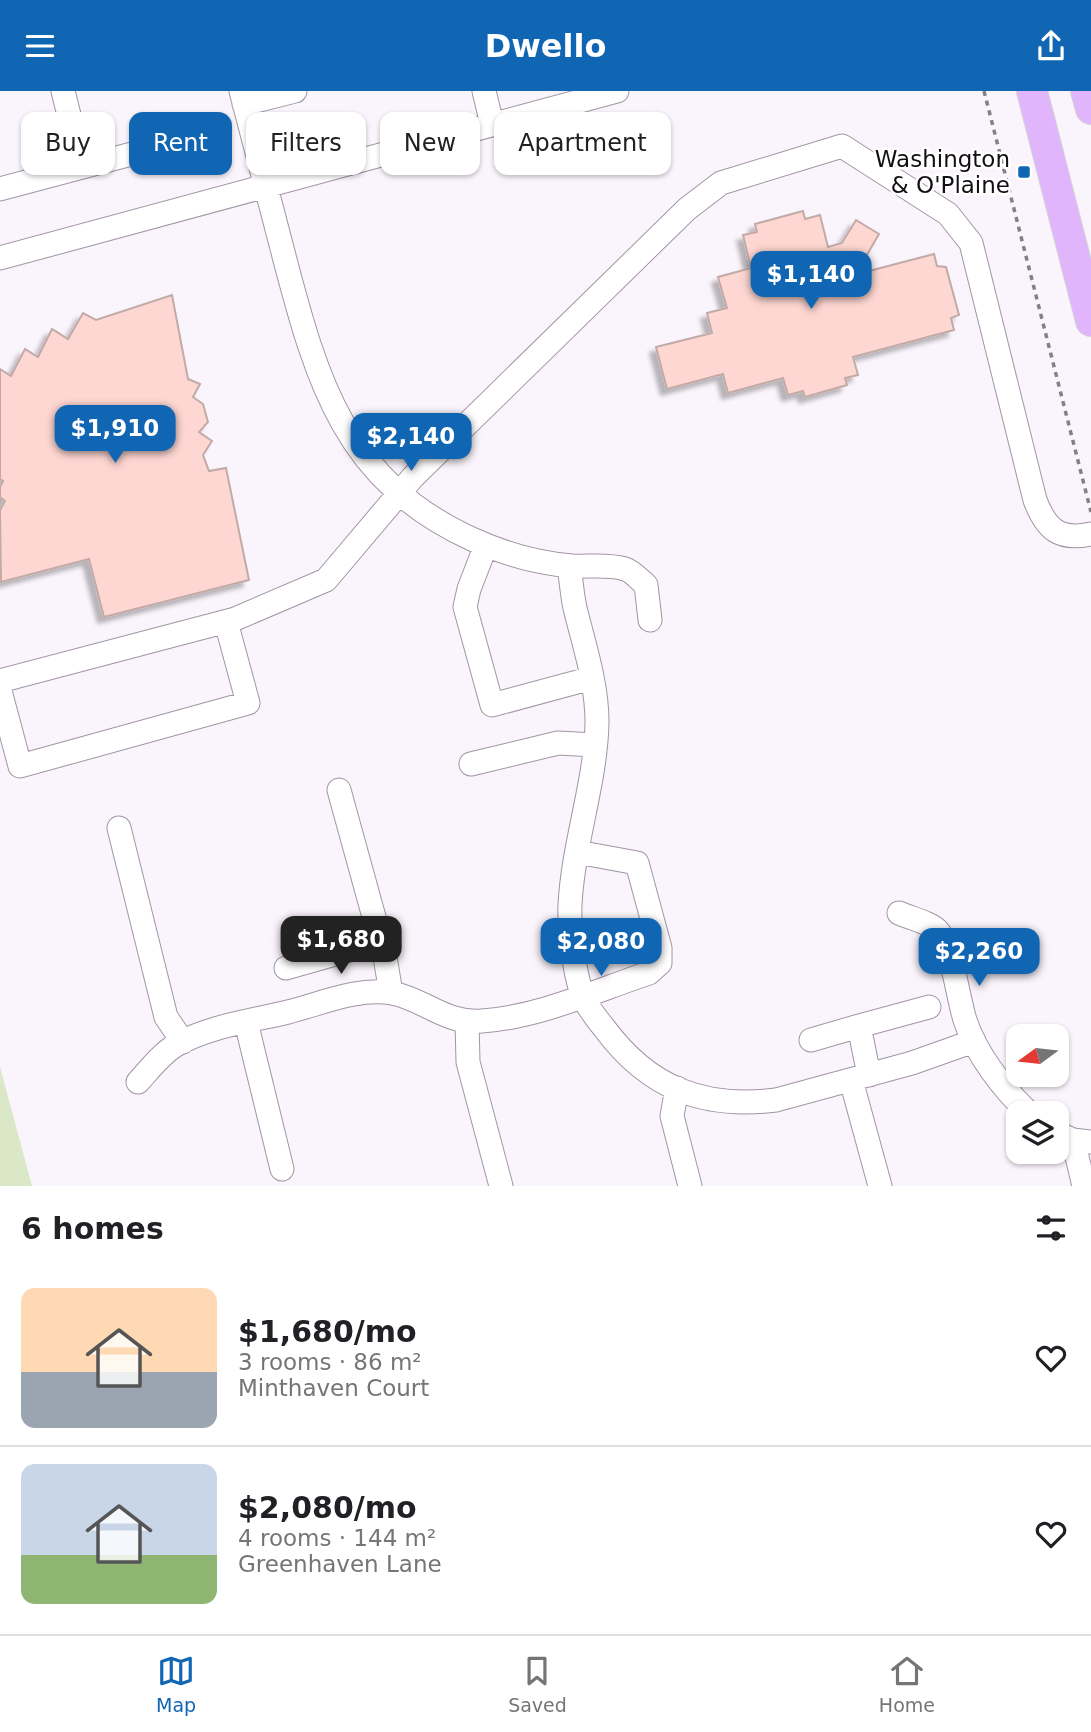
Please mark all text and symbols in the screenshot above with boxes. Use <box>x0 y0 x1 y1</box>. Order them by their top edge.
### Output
icon: menu <box>21 27 59 65</box>
text: Dwello <box>485 27 606 65</box>
icon: share <box>1032 27 1070 65</box>
chip: Buy <box>21 112 115 175</box>
chip: Rent <box>129 112 232 175</box>
chip: Filters <box>246 112 366 175</box>
chip: New <box>380 112 480 175</box>
chip: Apartment <box>494 112 671 175</box>
place label: Washington & O'Plaine <box>875 146 1010 198</box>
marker: Washington & O'Plaine <box>1016 164 1032 180</box>
pin: $1,140 <box>754 251 868 311</box>
text: $1,140 <box>767 261 855 287</box>
pin: $1,910 <box>58 405 172 465</box>
pin: $2,140 <box>354 413 468 473</box>
text: $1,910 <box>71 415 159 441</box>
text: $2,140 <box>367 423 455 449</box>
pin: $1,680 <box>284 917 398 976</box>
pin: $2,080 <box>544 919 658 978</box>
text: $1,680 <box>297 926 385 952</box>
text: $2,080 <box>557 928 645 954</box>
pin: $2,260 <box>922 929 1036 988</box>
text: $2,260 <box>935 938 1023 964</box>
north arrow <box>1006 1024 1069 1087</box>
map controls <box>1006 1024 1069 1164</box>
button: layers <box>1006 1101 1069 1164</box>
icon: filters <box>1032 1209 1070 1247</box>
text: 6 homes <box>21 1211 164 1246</box>
text: $1,680/mo <box>238 1314 417 1349</box>
icon: home <box>77 1316 161 1400</box>
icon: heart <box>1032 1339 1070 1377</box>
text: 3 rooms · 86 m² <box>238 1349 422 1375</box>
text: Minthaven Court <box>238 1375 429 1401</box>
text: $2,080/mo <box>238 1490 417 1525</box>
icon: home <box>77 1492 161 1576</box>
icon: heart <box>1032 1515 1070 1553</box>
text: 4 rooms · 144 m² <box>238 1525 436 1551</box>
text: Greenhaven Lane <box>238 1551 442 1577</box>
tab: Map <box>156 1652 196 1716</box>
tab: Saved <box>508 1652 567 1716</box>
tab: Home <box>879 1652 935 1716</box>

